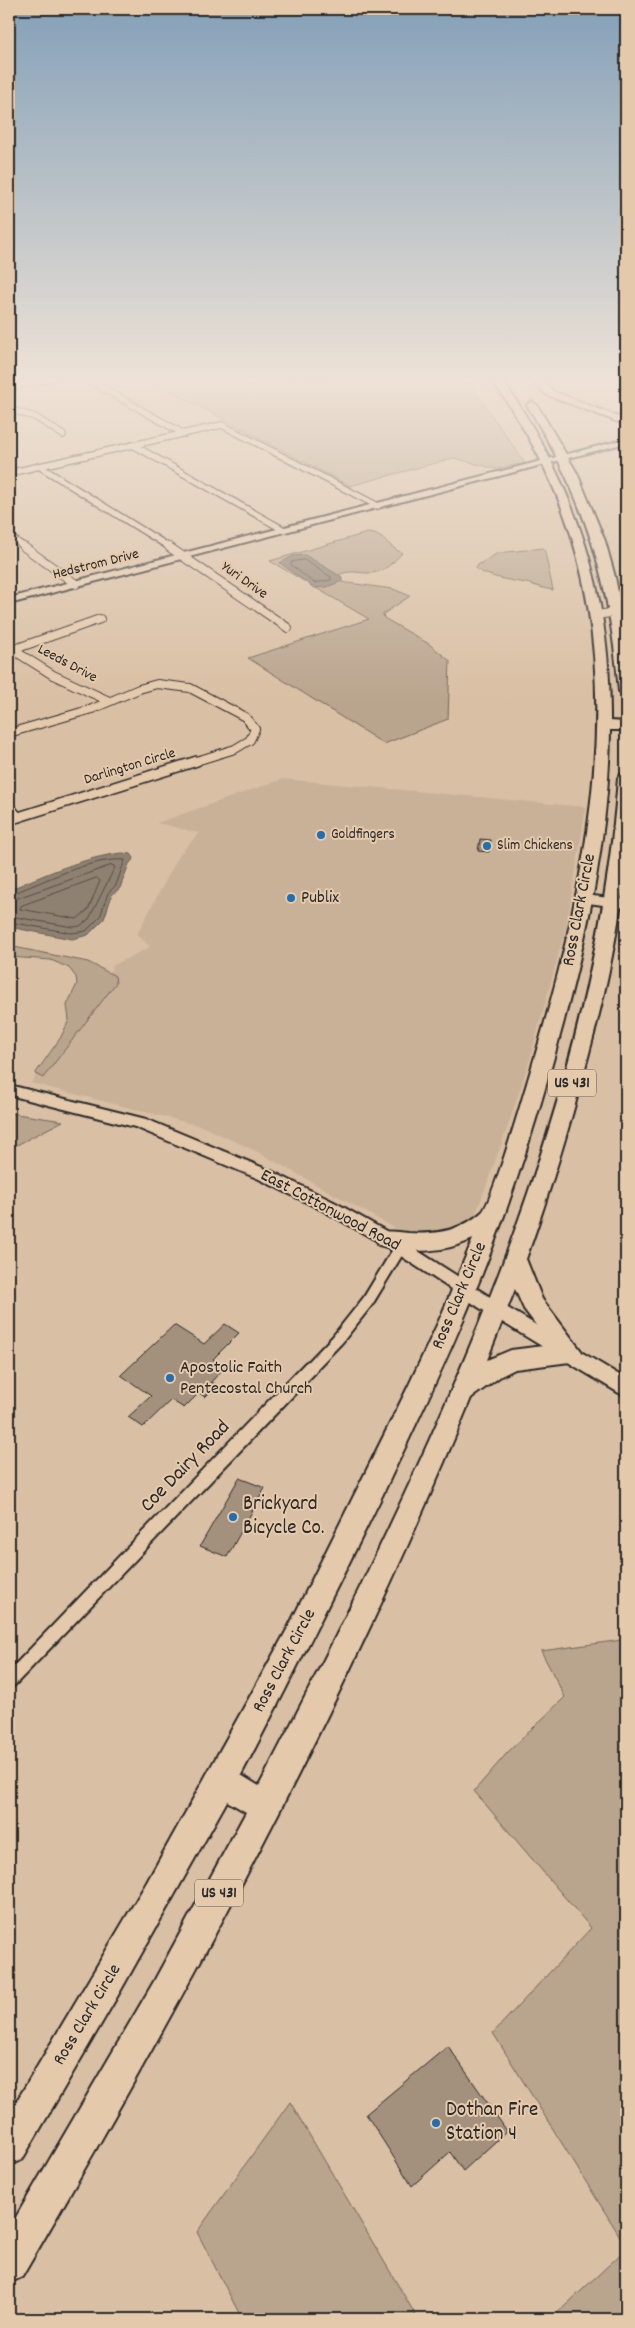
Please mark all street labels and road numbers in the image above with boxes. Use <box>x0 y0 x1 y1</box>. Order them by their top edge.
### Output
street label: Hedstrom Drive <box>51 544 142 586</box>
street label: Yuri Drive <box>216 557 272 605</box>
street label: Leeds Drive <box>33 639 101 689</box>
street label: Darlington Circle <box>82 743 179 791</box>
street label: Ross Clark Circle <box>557 852 603 968</box>
road number: US 431 <box>548 1070 596 1096</box>
street label: East Cottonwood Road <box>256 1164 404 1258</box>
street label: Ross Clark Circle <box>426 1239 494 1353</box>
street label: Coe Dairy Road <box>134 1414 238 1520</box>
street label: Ross Clark Circle <box>247 1605 323 1717</box>
road number: US 431 <box>195 1880 243 1906</box>
street label: Ross Clark Circle <box>48 1960 128 2070</box>

